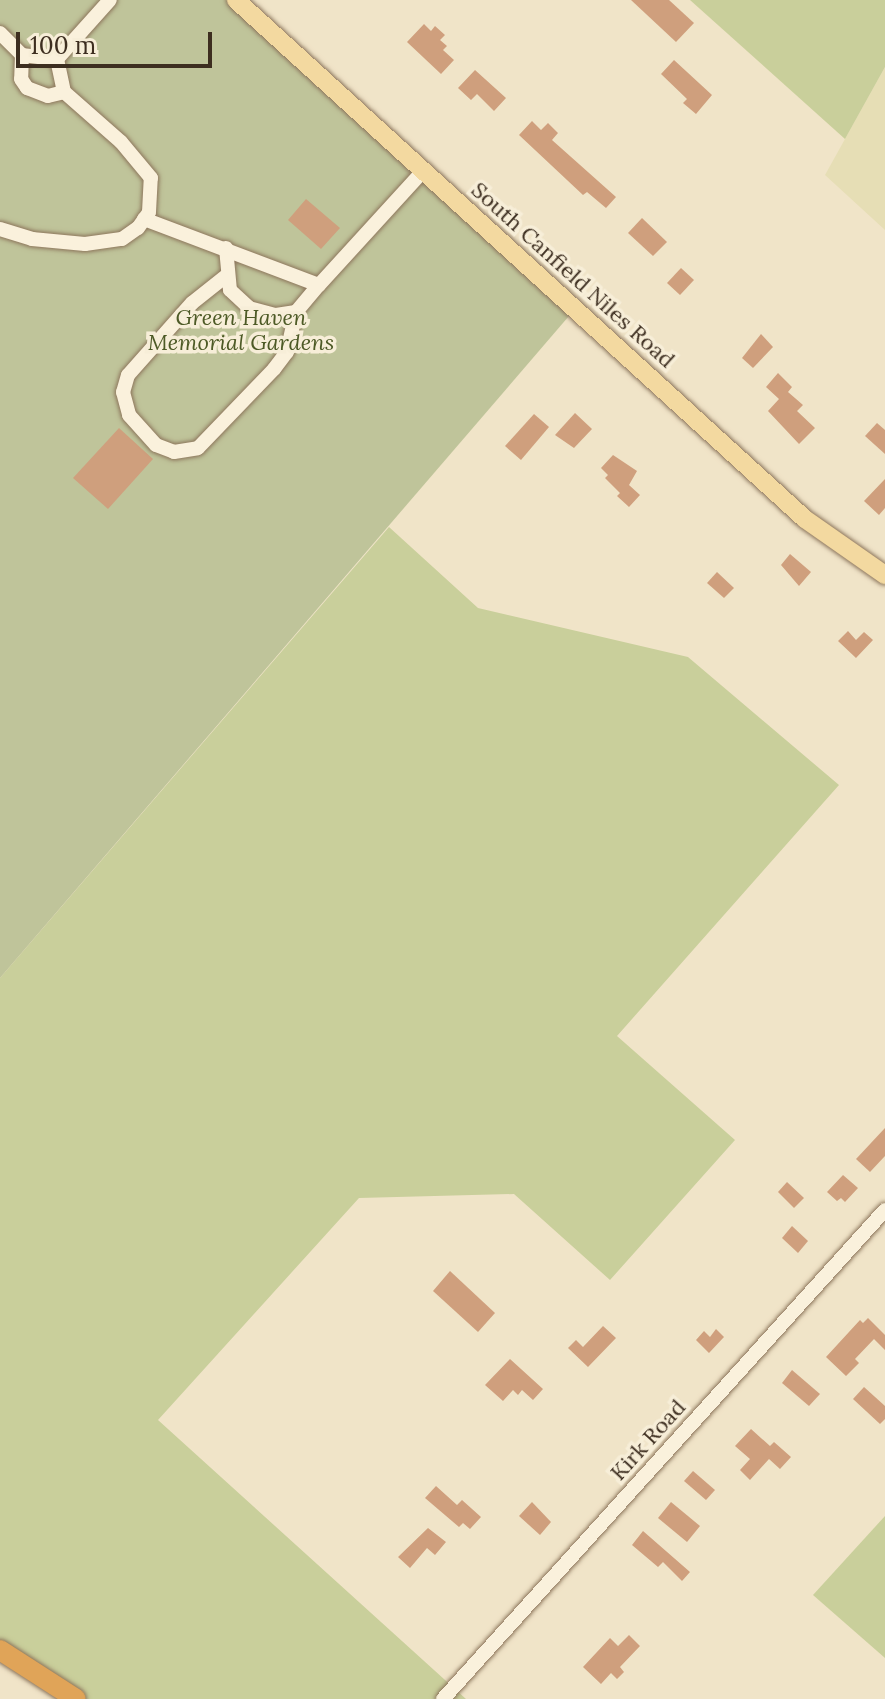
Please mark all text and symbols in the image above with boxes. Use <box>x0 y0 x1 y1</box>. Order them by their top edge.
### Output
scale bar <box>20 16 216 66</box>
text: 100 m <box>30 30 96 61</box>
street label: South Canfield Niles Road <box>466 177 680 373</box>
park label: Green Haven Memorial Gardens <box>148 304 334 356</box>
street label: Kirk Road <box>605 1394 691 1486</box>

